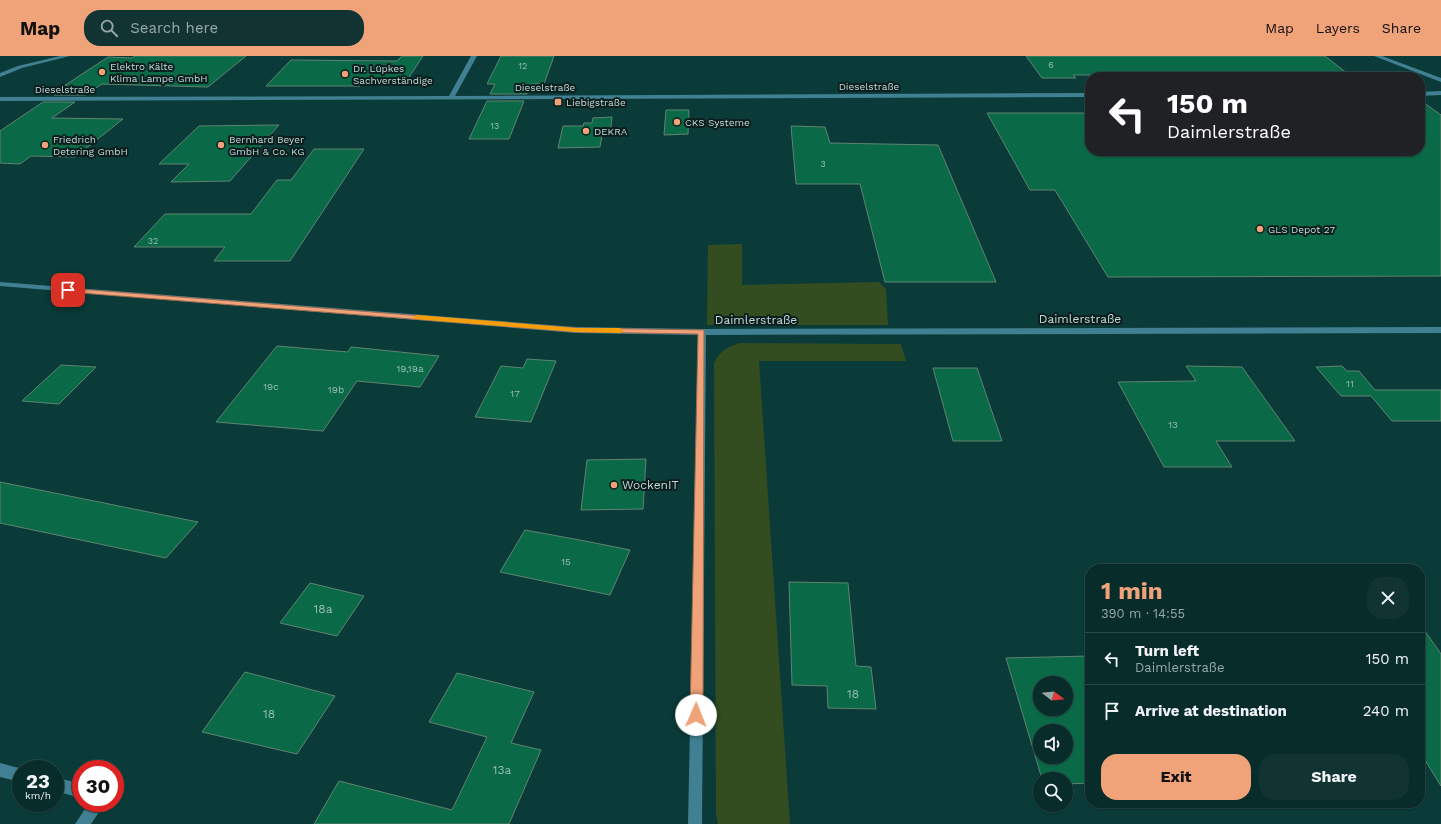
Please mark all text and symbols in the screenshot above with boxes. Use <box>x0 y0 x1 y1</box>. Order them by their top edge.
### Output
search box <box>84 10 364 46</box>
text: Map <box>20 17 60 40</box>
icon: search <box>98 17 120 39</box>
text: Search here <box>130 19 218 37</box>
text: Map <box>1265 20 1294 36</box>
text: Layers <box>1316 20 1360 36</box>
text: Share <box>1382 20 1421 36</box>
house number: 6 <box>1048 60 1054 70</box>
place label: Elektro Kälte Klima Lampe GmbH <box>110 61 208 84</box>
house number: 12 <box>519 61 527 71</box>
place label: Dr. Lüpkes Sachverständige <box>353 63 433 86</box>
marker: Elektro Kälte Klima Lampe GmbH <box>97 67 107 77</box>
marker: Dr. Lüpkes Sachverständige <box>340 69 350 79</box>
street label: Dieselstraße <box>839 81 900 92</box>
street label: Dieselstraße <box>515 82 576 93</box>
street label: Dieselstraße <box>35 84 96 95</box>
text: 150 m <box>1167 87 1248 120</box>
icon: left <box>1101 88 1153 140</box>
marker: Liebigstraße <box>553 97 563 107</box>
place label: Liebigstraße <box>566 97 626 108</box>
marker: CKS Systeme <box>672 117 682 127</box>
place label: CKS Systeme <box>685 117 750 128</box>
house number: 13 <box>491 121 499 131</box>
text: Daimlerstraße <box>1167 121 1291 142</box>
marker: DEKRA <box>581 126 591 136</box>
place label: DEKRA <box>594 126 628 137</box>
place label: Friedrich Detering GmbH <box>53 134 128 157</box>
place label: Bernhard Beyer GmbH & Co. KG <box>229 134 305 157</box>
marker: Friedrich Detering GmbH <box>40 140 50 150</box>
marker: Bernhard Beyer GmbH & Co. KG <box>216 140 226 150</box>
house number: 3 <box>820 159 826 169</box>
marker: GLS Depot 27 <box>1255 224 1265 234</box>
place label: GLS Depot 27 <box>1268 224 1335 235</box>
house number: 32 <box>148 236 158 246</box>
pin <box>51 273 85 307</box>
icon: arrive <box>57 279 79 301</box>
street label: Daimlerstraße <box>1039 312 1121 326</box>
street label: Daimlerstraße <box>715 313 797 327</box>
house number: 19,19a <box>396 363 424 374</box>
house number: 11 <box>1346 378 1354 389</box>
house number: 19c <box>263 381 279 392</box>
house number: 19b <box>328 384 344 395</box>
house number: 17 <box>510 388 520 399</box>
house number: 13 <box>1168 419 1178 430</box>
place label: WockenIT <box>622 478 679 492</box>
marker: WockenIT <box>609 480 619 490</box>
house number: 15 <box>561 556 571 567</box>
text: 1 min <box>1101 577 1163 605</box>
button: close <box>1367 577 1409 619</box>
house number: 18a <box>314 602 333 616</box>
text: 390 m · 14:55 <box>1101 606 1185 621</box>
text: Turn left <box>1135 642 1199 660</box>
icon: left <box>1101 648 1123 670</box>
text: 150 m <box>1366 650 1409 668</box>
text: Daimlerstraße <box>1135 660 1224 675</box>
north arrow <box>1033 676 1073 716</box>
map controls <box>1033 676 1073 812</box>
house number: 18 <box>847 687 859 701</box>
position arrow <box>675 694 717 736</box>
icon: arrive <box>1101 700 1123 722</box>
text: Arrive at destination <box>1135 702 1287 720</box>
text: 240 m <box>1363 702 1409 720</box>
house number: 18 <box>263 707 275 721</box>
button: sound <box>1033 724 1073 764</box>
button: Exit <box>1101 754 1251 800</box>
button: Share <box>1259 754 1409 800</box>
speed limit sign: 30 <box>72 760 124 812</box>
house number: 13a <box>493 763 511 777</box>
text: 23 <box>26 769 50 793</box>
button: search <box>1033 772 1073 812</box>
text: km/h <box>25 790 51 801</box>

